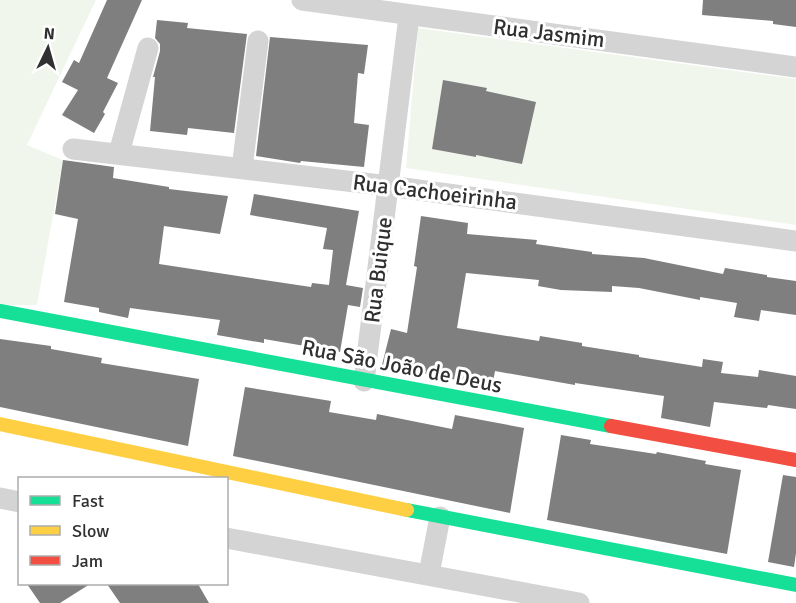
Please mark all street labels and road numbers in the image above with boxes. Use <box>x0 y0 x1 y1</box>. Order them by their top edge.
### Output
street label: Rua Jasmim <box>492 13 606 53</box>
street label: Rua Cachoeirinha <box>351 169 519 215</box>
street label: Rua Buique <box>358 215 398 325</box>
street label: Rua São João de Deus <box>300 333 504 399</box>

